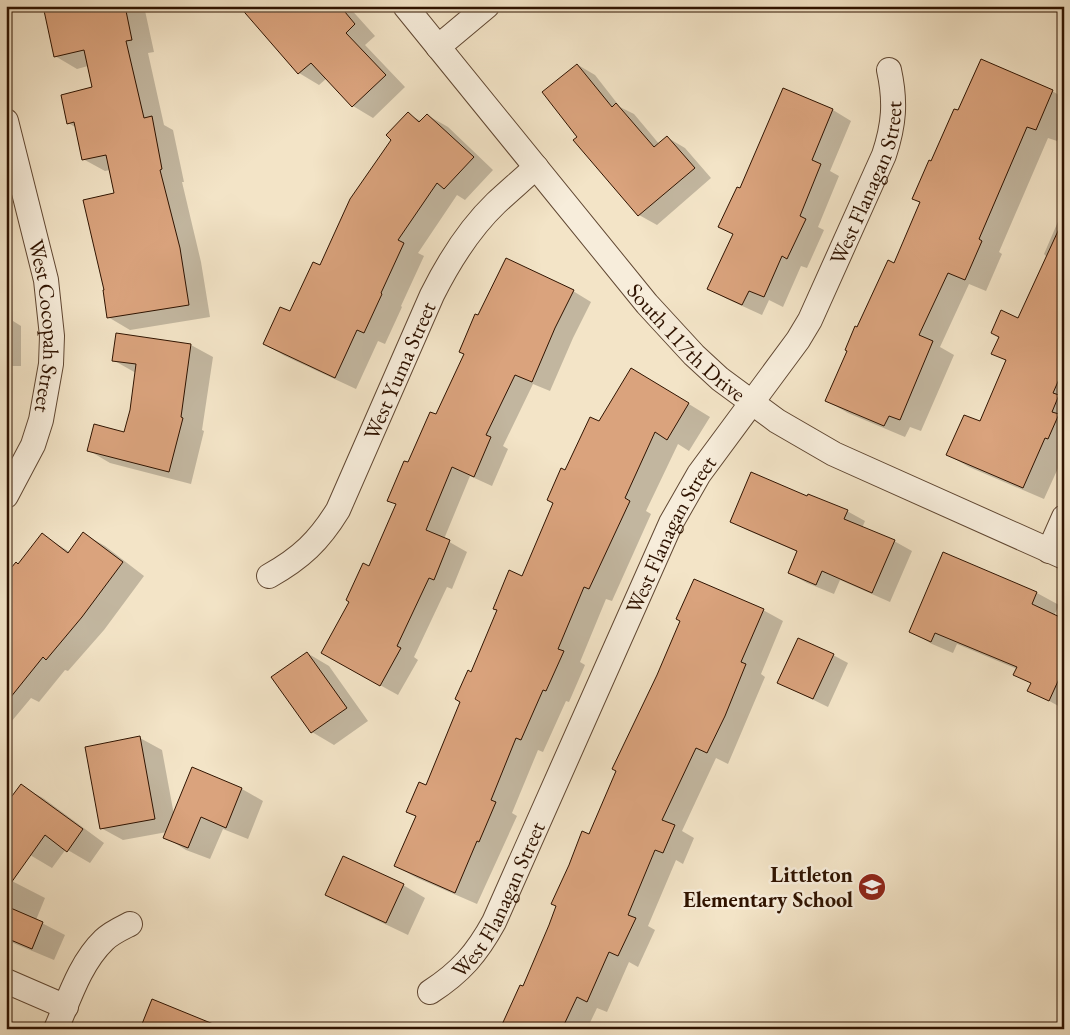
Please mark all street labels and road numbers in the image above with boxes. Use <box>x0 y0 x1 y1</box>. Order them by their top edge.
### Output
street label: West Flanagan Street <box>823 101 908 269</box>
street label: West Cocopah Street <box>21 236 66 415</box>
street label: South 117th Drive <box>621 277 752 408</box>
street label: West Yuma Street <box>357 297 442 444</box>
street label: West Flanagan Street <box>619 450 723 618</box>
street label: West Flanagan Street <box>445 817 552 984</box>

